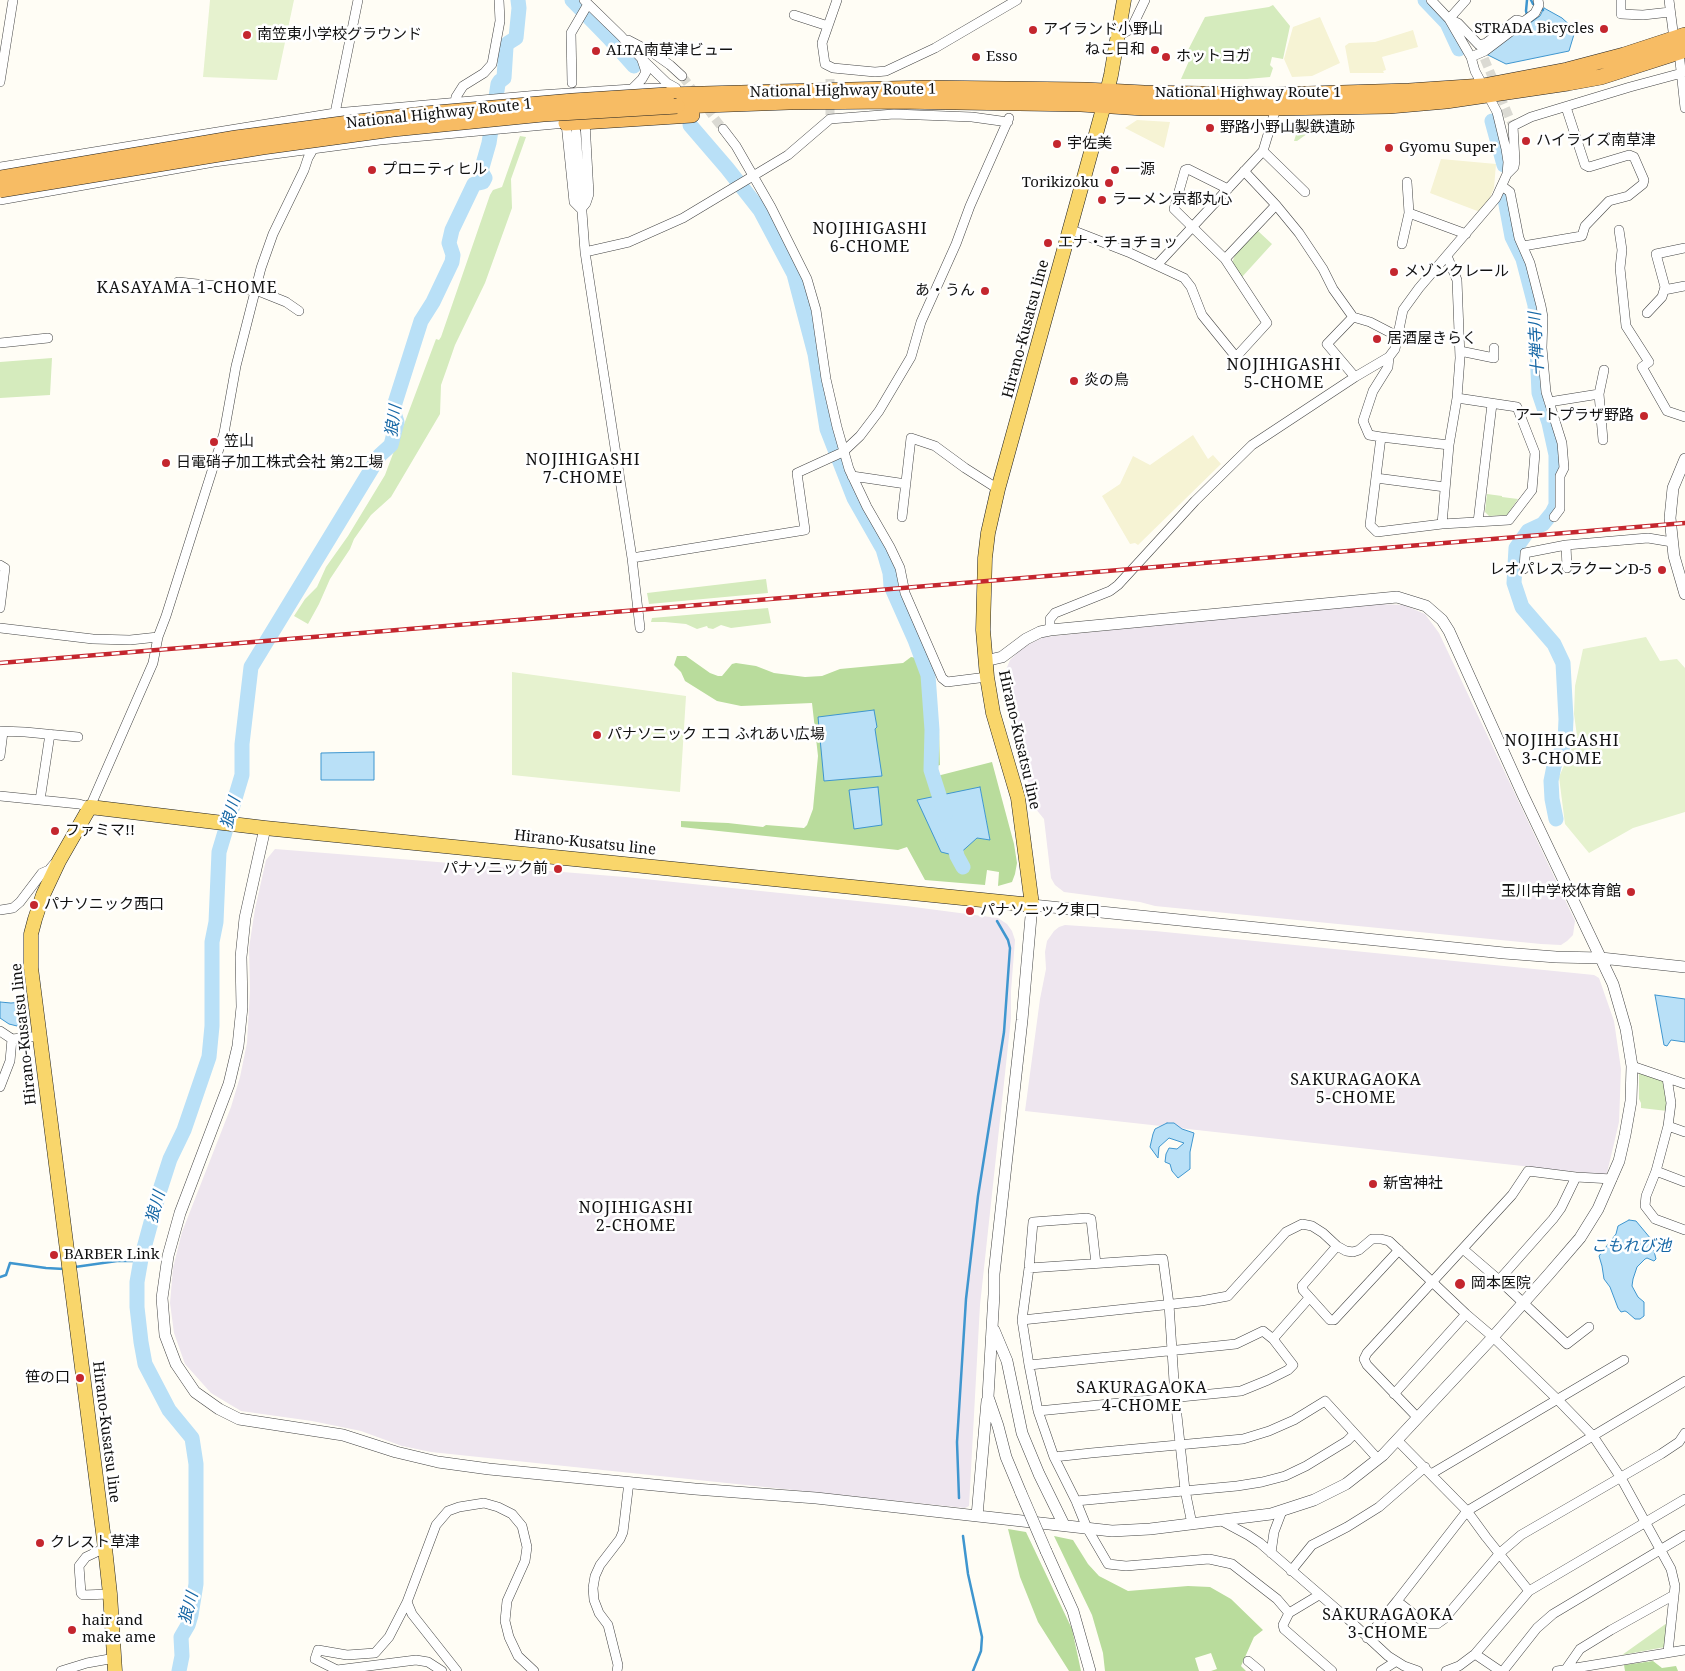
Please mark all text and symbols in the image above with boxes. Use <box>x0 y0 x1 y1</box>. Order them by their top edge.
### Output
place label: STRADA Bicycles <box>1474 20 1594 38</box>
place label: アイランド小野山 <box>1043 21 1163 39</box>
marker: STRADA Bicycles <box>1598 23 1610 35</box>
marker: アイランド小野山 <box>1027 24 1039 36</box>
place label: 南笠東小学校グラウンド <box>257 26 422 44</box>
marker: 南笠東小学校グラウンド <box>241 29 253 41</box>
place label: ねこ日和 <box>1085 41 1145 59</box>
place label: ALTA南草津ビュー <box>606 42 734 60</box>
marker: ねこ日和 <box>1149 44 1161 56</box>
marker: ALTA南草津ビュー <box>590 45 602 57</box>
place label: Esso <box>986 48 1018 66</box>
place label: ホットヨガ <box>1176 48 1251 66</box>
marker: Esso <box>970 51 982 63</box>
marker: ホットヨガ <box>1160 51 1172 63</box>
street label: National Highway Route 1 <box>750 80 936 102</box>
street label: National Highway Route 1 <box>1155 84 1341 102</box>
street label: National Highway Route 1 <box>345 95 533 133</box>
place label: 野路小野山製鉄遺跡 <box>1220 119 1355 137</box>
marker: 野路小野山製鉄遺跡 <box>1204 122 1216 134</box>
place label: ハイライズ南草津 <box>1536 132 1656 150</box>
place label: 宇佐美 <box>1067 135 1112 153</box>
marker: ハイライズ南草津 <box>1520 135 1532 147</box>
marker: 宇佐美 <box>1051 138 1063 150</box>
place label: Gyomu Super <box>1399 139 1496 157</box>
marker: Gyomu Super <box>1383 142 1395 154</box>
place label: プロニティヒル <box>382 161 487 179</box>
place label: 一源 <box>1125 161 1155 179</box>
marker: プロニティヒル <box>366 164 378 176</box>
marker: 一源 <box>1109 164 1121 176</box>
place label: Torikizoku <box>1022 174 1099 192</box>
marker: Torikizoku <box>1103 177 1115 189</box>
place label: ラーメン京都丸心 <box>1112 191 1232 209</box>
marker: ラーメン京都丸心 <box>1096 194 1108 206</box>
district label: NOJIHIGASHI 6-CHOME <box>811 219 929 257</box>
place label: エナ・チョチョッ <box>1058 234 1178 252</box>
marker: エナ・チョチョッ <box>1042 237 1054 249</box>
street label: Hirano-Kusatsu line <box>999 258 1053 400</box>
place label: メゾンクレール <box>1404 263 1509 281</box>
marker: メゾンクレール <box>1388 266 1400 278</box>
district label: KASAYAMA 1-CHOME <box>95 278 279 298</box>
place label: あ・うん <box>915 282 975 300</box>
marker: あ・うん <box>979 285 991 297</box>
water label: 十禅寺川 <box>1526 312 1548 376</box>
place label: 居酒屋きらく <box>1387 330 1477 348</box>
marker: 居酒屋きらく <box>1371 333 1383 345</box>
district label: NOJIHIGASHI 5-CHOME <box>1225 355 1343 393</box>
place label: 炎の鳥 <box>1084 372 1129 390</box>
marker: 炎の鳥 <box>1068 375 1080 387</box>
water label: 狼川 <box>382 404 406 438</box>
place label: アートプラザ野路 <box>1515 407 1634 425</box>
marker: アートプラザ野路 <box>1638 410 1650 422</box>
place label: 笠山 <box>224 433 254 451</box>
marker: 笠山 <box>208 436 220 448</box>
district label: NOJIHIGASHI 7-CHOME <box>524 450 642 488</box>
place label: 日電硝子加工株式会社 第2工場 <box>176 454 383 472</box>
marker: 日電硝子加工株式会社 第2工場 <box>160 457 172 469</box>
place label: レオパレス ラクーンD-5 <box>1489 561 1652 579</box>
marker: レオパレス ラクーンD-5 <box>1656 564 1668 576</box>
street label: Hirano-Kusatsu line <box>994 669 1044 811</box>
place label: パナソニック エコ ふれあい広場 <box>607 726 825 744</box>
marker: パナソニック エコ ふれあい広場 <box>591 729 603 741</box>
district label: NOJIHIGASHI 3-CHOME <box>1503 731 1621 769</box>
water label: 狼川 <box>217 795 245 831</box>
place label: ファミマ!! <box>65 822 135 840</box>
marker: ファミマ!! <box>49 825 61 837</box>
street label: Hirano-Kusatsu line <box>513 827 657 859</box>
place label: パナソニック前 <box>443 860 548 878</box>
marker: パナソニック前 <box>552 863 564 875</box>
place label: 玉川中学校体育館 <box>1501 883 1621 901</box>
marker: 玉川中学校体育館 <box>1625 886 1637 898</box>
place label: パナソニック西口 <box>44 896 164 914</box>
marker: パナソニック西口 <box>28 899 40 911</box>
place label: パナソニック東口 <box>980 902 1100 920</box>
marker: パナソニック東口 <box>964 905 976 917</box>
street label: Hirano-Kusatsu line <box>8 962 40 1106</box>
district label: SAKURAGAOKA 5-CHOME <box>1289 1070 1423 1108</box>
place label: 新宮神社 <box>1383 1175 1443 1193</box>
marker: 新宮神社 <box>1367 1178 1379 1190</box>
water label: 狼川 <box>143 1189 169 1225</box>
district label: NOJIHIGASHI 2-CHOME <box>577 1198 695 1236</box>
water label: こもれび池 <box>1591 1236 1671 1256</box>
place label: BARBER Link <box>64 1246 159 1264</box>
marker: BARBER Link <box>48 1249 60 1261</box>
place label: 岡本医院 <box>1471 1275 1531 1293</box>
marker: 岡本医院 <box>1453 1277 1467 1291</box>
street label: Hirano-Kusatsu line <box>88 1360 124 1504</box>
place label: 笹の口 <box>25 1369 70 1387</box>
marker: 笹の口 <box>74 1372 86 1384</box>
district label: SAKURAGAOKA 4-CHOME <box>1075 1378 1209 1416</box>
place label: クレスト草津 <box>50 1534 140 1552</box>
marker: クレスト草津 <box>34 1537 46 1549</box>
water label: 狼川 <box>176 1590 202 1626</box>
district label: SAKURAGAOKA 3-CHOME <box>1321 1605 1455 1643</box>
place label: hair and make ame <box>82 1612 156 1647</box>
marker: hair and make ame <box>66 1624 78 1636</box>

